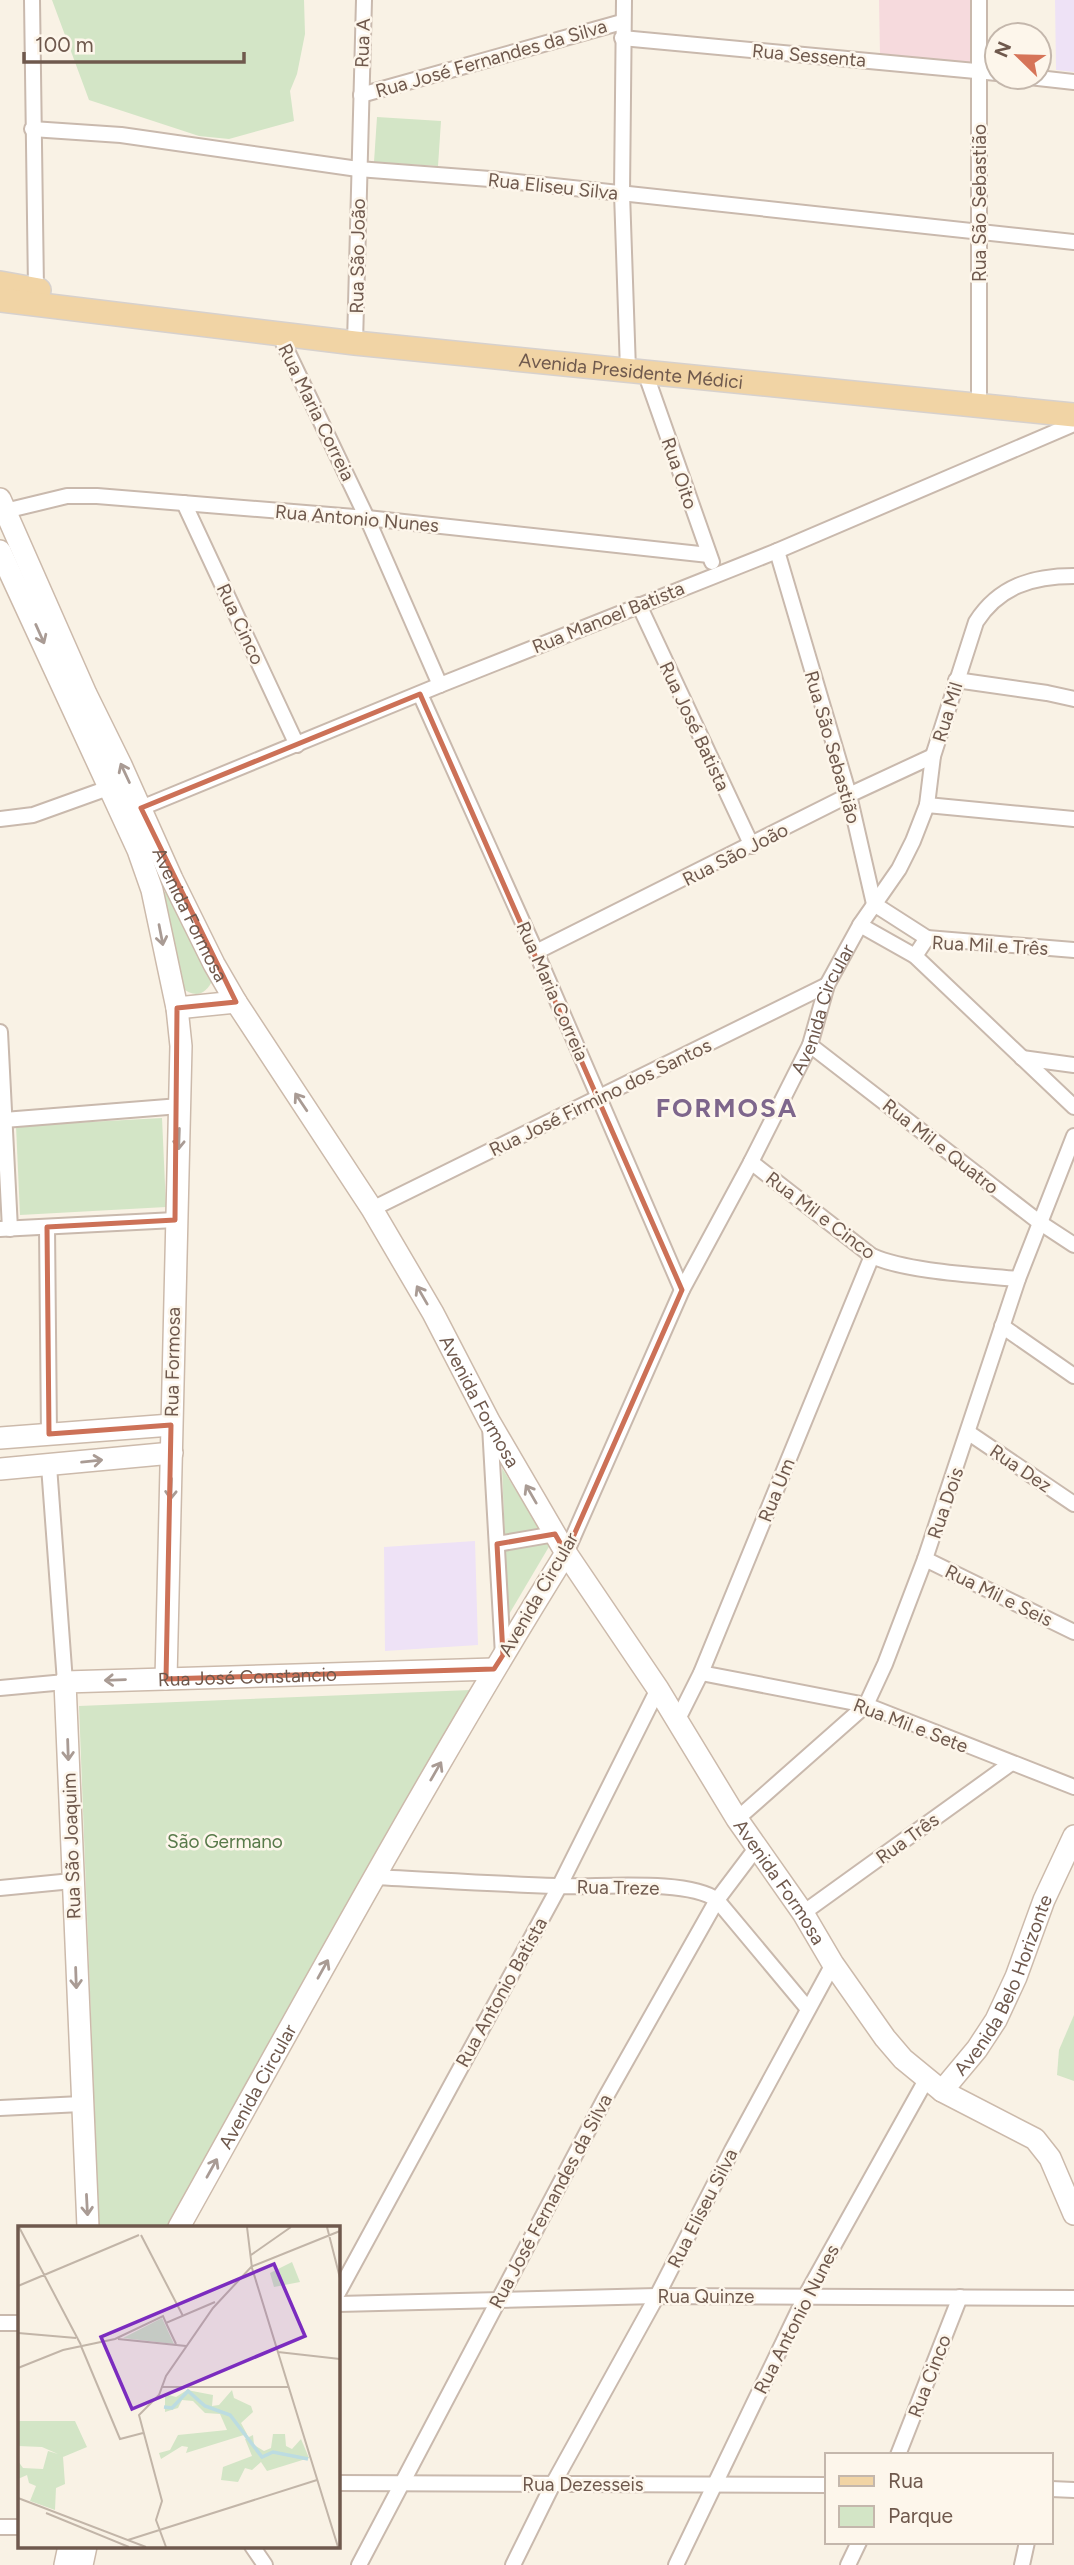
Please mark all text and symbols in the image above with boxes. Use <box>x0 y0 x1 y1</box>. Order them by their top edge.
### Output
street label: Rua José Fernandes da Silva <box>373 14 610 103</box>
street label: Rua A <box>350 18 375 68</box>
scale bar <box>24 21 245 65</box>
north arrow <box>983 21 1053 91</box>
text: 100 m <box>35 32 94 57</box>
text: N <box>989 38 1016 61</box>
street label: Rua Sessenta <box>751 39 867 72</box>
street label: Rua São Sebastião <box>968 124 991 282</box>
street label: Rua Eliseu Silva <box>487 168 619 205</box>
street label: Rua São João <box>345 198 370 314</box>
street label: Rua Maria Correia <box>273 340 360 485</box>
street label: Avenida Presidente Médici <box>518 348 744 394</box>
street label: Rua Oito <box>657 434 702 512</box>
street label: Rua Antonio Nunes <box>274 500 440 537</box>
street label: Rua Manoel Batista <box>529 576 688 658</box>
street label: Rua Cinco <box>212 580 269 668</box>
one-way arrow <box>34 623 47 645</box>
street label: Rua José Batista <box>654 658 735 795</box>
street label: Rua São Sebastião <box>800 668 865 826</box>
street label: Rua Mil <box>927 679 967 745</box>
one-way arrow <box>118 763 131 784</box>
street label: Rua São João <box>679 818 792 891</box>
street label: Avenida Formosa <box>147 844 233 986</box>
street label: Rua Maria Correia <box>512 918 594 1064</box>
one-way arrow <box>154 923 168 946</box>
street label: Rua Mil e Três <box>931 931 1049 960</box>
street label: Avenida Circular <box>786 940 860 1078</box>
street label: Rua José Firmino dos Santos <box>485 1033 715 1161</box>
district label: FORMOSA <box>656 1092 798 1124</box>
one-way arrow <box>294 1093 309 1112</box>
street label: Rua Mil e Quatro <box>878 1094 1003 1199</box>
one-way arrow <box>172 1127 185 1150</box>
street label: Rua Mil e Cinco <box>761 1167 880 1264</box>
one-way arrow <box>415 1285 429 1305</box>
street label: Rua Formosa <box>160 1307 185 1417</box>
street label: Avenida Formosa <box>435 1331 524 1472</box>
street label: Rua Dez <box>985 1439 1056 1497</box>
one-way arrow <box>81 1455 103 1468</box>
street label: Rua Um <box>753 1455 800 1525</box>
street label: Rua Dois <box>923 1464 968 1542</box>
one-way arrow <box>164 1477 178 1500</box>
one-way arrow <box>524 1484 538 1504</box>
street label: Avenida Circular <box>494 1528 583 1660</box>
street label: Rua Mil e Seis <box>941 1560 1056 1631</box>
street label: Rua José Constancio <box>158 1663 337 1691</box>
one-way arrow <box>104 1674 127 1687</box>
street label: Rua Mil e Sete <box>850 1693 971 1758</box>
one-way arrow <box>61 1738 74 1761</box>
one-way arrow <box>429 1762 443 1782</box>
street label: Rua São Joaquim <box>57 1772 86 1920</box>
street label: Rua Três <box>871 1808 943 1869</box>
street label: Avenida Formosa <box>729 1815 830 1949</box>
park label: São Germano <box>167 1830 283 1853</box>
street label: Rua Treze <box>576 1875 660 1900</box>
street label: Avenida Belo Horizonte <box>949 1891 1057 2080</box>
street label: Rua Antonio Batista <box>451 1913 552 2071</box>
one-way arrow <box>317 1959 330 1980</box>
one-way arrow <box>70 1966 83 1989</box>
street label: Avenida Circular <box>214 2020 302 2153</box>
street label: Rua José Fernandes da Silva <box>484 2090 617 2312</box>
street label: Rua Eliseu Silva <box>662 2145 742 2272</box>
one-way arrow <box>205 2158 219 2178</box>
one-way arrow <box>80 2193 93 2216</box>
inset map <box>18 2226 340 2548</box>
street label: Rua Antonio Nunes <box>749 2241 844 2398</box>
street label: Rua Quinze <box>657 2285 755 2308</box>
street label: Rua Cinco <box>903 2331 956 2421</box>
legend <box>825 2453 1053 2544</box>
text: Rua <box>888 2468 924 2493</box>
street label: Rua Dezesseis <box>522 2473 644 2496</box>
text: Parque <box>888 2503 953 2528</box>

